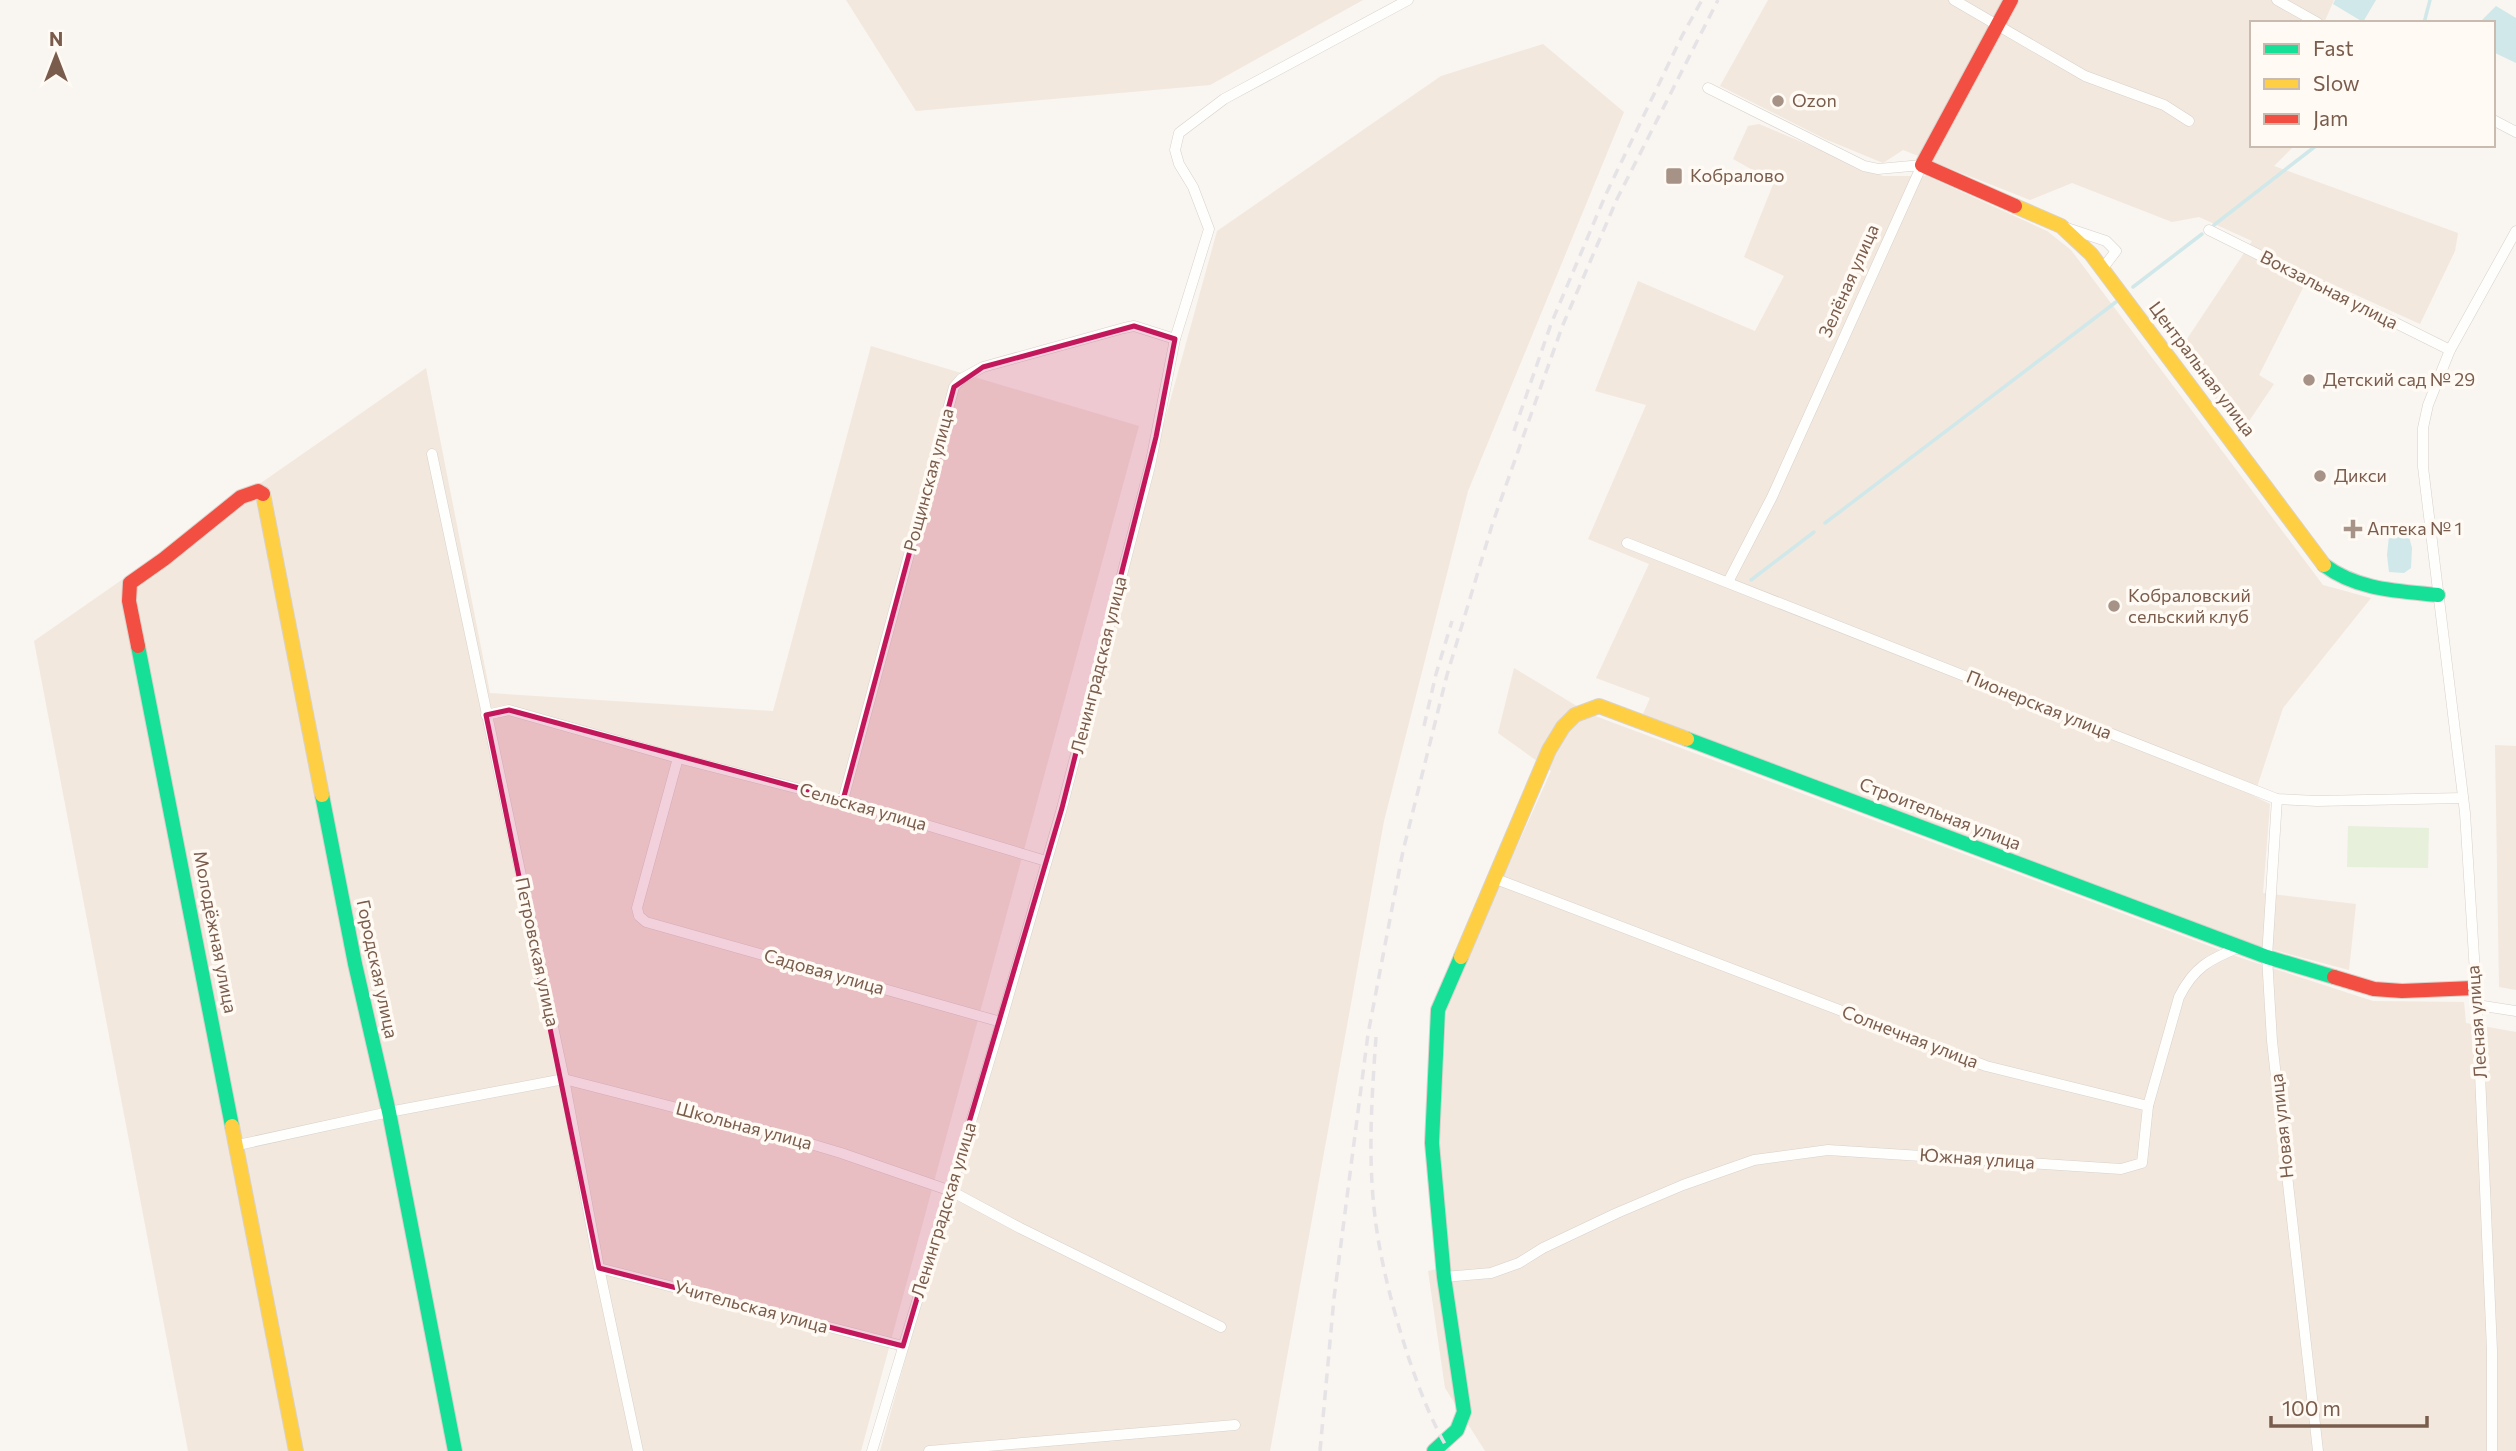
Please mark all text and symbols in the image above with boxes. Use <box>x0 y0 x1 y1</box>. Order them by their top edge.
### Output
north arrow <box>21 21 91 91</box>
legend <box>2250 21 2495 147</box>
text: N <box>49 27 63 50</box>
text: Fast <box>2313 35 2354 60</box>
text: Slow <box>2313 70 2360 95</box>
place label: Ozon <box>1792 89 1837 111</box>
marker: Ozon <box>1770 93 1786 109</box>
text: Jam <box>2313 105 2348 130</box>
place label: Кобралово <box>1690 164 1784 186</box>
marker: Кобралово <box>1664 166 1684 186</box>
street label: Зелёная улица <box>1813 221 1883 341</box>
street label: Вокзальная улица <box>2257 245 2402 333</box>
street label: Центральная улица <box>2145 297 2261 440</box>
place label: Детский сад № 29 <box>2323 368 2475 390</box>
marker: Детский сад № 29 <box>2301 372 2317 388</box>
street label: Рощинская улица <box>898 406 958 554</box>
place label: Дикси <box>2334 464 2387 486</box>
marker: Дикси <box>2312 468 2328 484</box>
place label: Аптека № 1 <box>2367 517 2462 539</box>
marker: Аптека № 1 <box>2345 521 2361 537</box>
street label: Ленинградская улица <box>1065 574 1131 756</box>
place label: Кобраловский сельский клуб <box>2128 584 2251 627</box>
marker: Кобраловский сельский клуб <box>2106 598 2122 614</box>
street label: Пионерская улица <box>1963 665 2115 743</box>
street label: Строительная улица <box>1856 772 2024 854</box>
street label: Сельская улица <box>797 777 930 835</box>
street label: Молодёжная улица <box>189 849 243 1015</box>
street label: Петровская улица <box>511 875 565 1029</box>
street label: Городская улица <box>353 897 403 1040</box>
street label: Садовая улица <box>762 943 887 999</box>
street label: Лесная улица <box>2461 965 2491 1080</box>
street label: Солнечная улица <box>1839 1000 1982 1072</box>
street label: Новая улица <box>2265 1073 2297 1180</box>
street label: Школьная улица <box>674 1096 815 1154</box>
street label: Ленинградская улица <box>906 1119 980 1300</box>
street label: Южная улица <box>1919 1143 2035 1173</box>
street label: Учительская улица <box>672 1275 831 1337</box>
scale bar <box>2271 1384 2427 1428</box>
text: 100 m <box>2282 1395 2341 1420</box>

